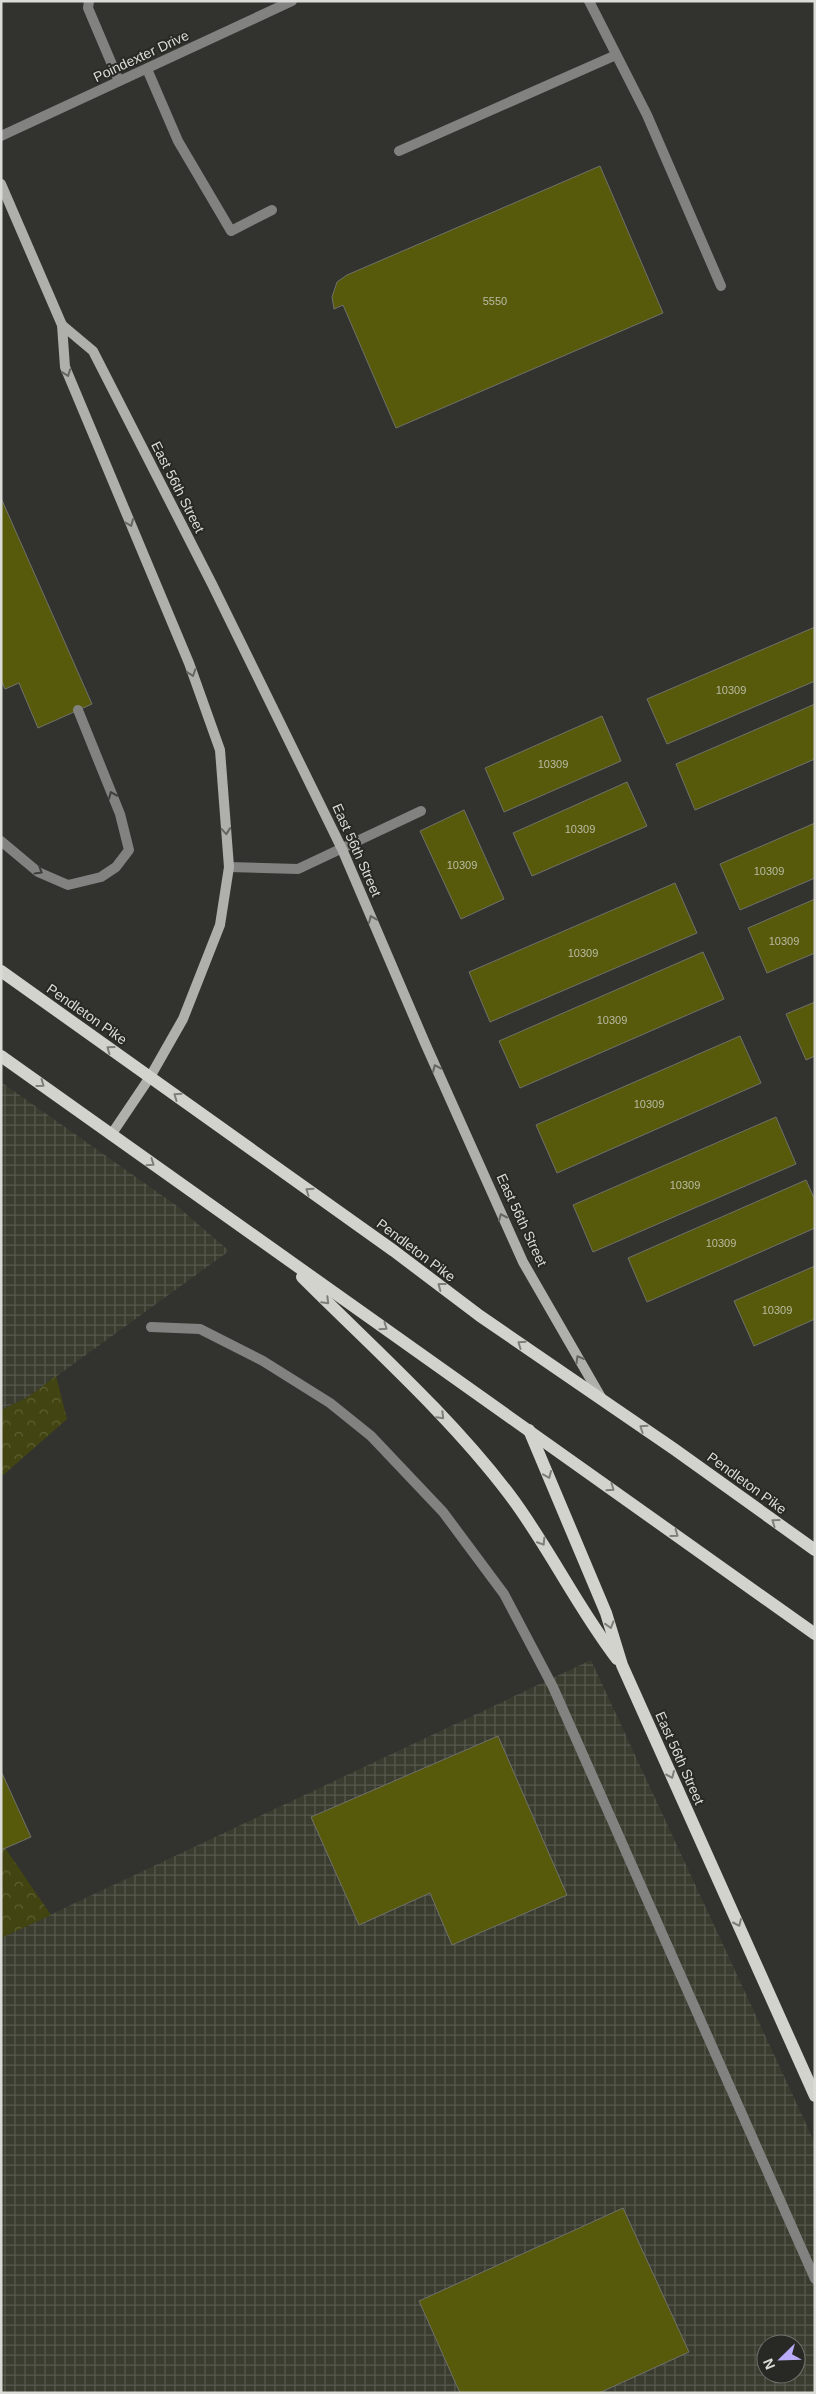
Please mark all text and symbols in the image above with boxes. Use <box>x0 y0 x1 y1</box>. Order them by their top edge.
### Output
street label: Poindexter Drive <box>91 27 191 85</box>
house number: 5550 <box>483 295 507 307</box>
one-way arrow <box>61 368 71 377</box>
street label: East 56th Street <box>148 439 208 535</box>
one-way arrow <box>124 518 134 527</box>
one-way arrow <box>186 668 196 677</box>
house number: 10309 <box>716 684 746 696</box>
house number: 10309 <box>538 758 568 770</box>
one-way arrow <box>108 791 119 800</box>
street label: East 56th Street <box>329 801 385 899</box>
house number: 10309 <box>565 823 595 835</box>
one-way arrow <box>221 827 232 835</box>
house number: 10309 <box>447 859 477 871</box>
one-way arrow <box>34 865 43 875</box>
house number: 10309 <box>754 865 784 877</box>
one-way arrow <box>367 915 378 924</box>
house number: 10309 <box>769 935 799 947</box>
house number: 10309 <box>568 947 598 959</box>
street label: Pendleton Pike <box>44 980 130 1048</box>
house number: 10309 <box>597 1014 627 1026</box>
one-way arrow <box>106 1046 116 1055</box>
one-way arrow <box>432 1064 443 1073</box>
one-way arrow <box>35 1079 44 1087</box>
one-way arrow <box>174 1094 183 1102</box>
house number: 10309 <box>634 1098 664 1110</box>
one-way arrow <box>145 1157 155 1166</box>
street label: East 56th Street <box>494 1171 551 1269</box>
house number: 10309 <box>670 1179 700 1191</box>
one-way arrow <box>306 1188 315 1197</box>
one-way arrow <box>498 1213 509 1222</box>
street label: Pendleton Pike <box>374 1215 459 1285</box>
house number: 10309 <box>706 1237 736 1249</box>
one-way arrow <box>438 1284 447 1292</box>
one-way arrow <box>320 1295 329 1304</box>
house number: 10309 <box>762 1304 792 1316</box>
one-way arrow <box>378 1321 388 1330</box>
one-way arrow <box>517 1341 526 1350</box>
one-way arrow <box>576 1356 586 1365</box>
one-way arrow <box>435 1410 444 1419</box>
one-way arrow <box>639 1425 648 1434</box>
street label: Pendleton Pike <box>704 1449 790 1517</box>
one-way arrow <box>541 1470 552 1479</box>
one-way arrow <box>605 1482 615 1491</box>
one-way arrow <box>771 1519 781 1528</box>
one-way arrow <box>669 1528 679 1537</box>
one-way arrow <box>536 1537 546 1546</box>
one-way arrow <box>604 1620 614 1628</box>
street label: East 56th Street <box>652 1709 708 1807</box>
one-way arrow <box>665 1770 676 1779</box>
one-way arrow <box>731 1918 742 1927</box>
north arrow <box>756 2334 806 2384</box>
text: N <box>760 2356 778 2372</box>

